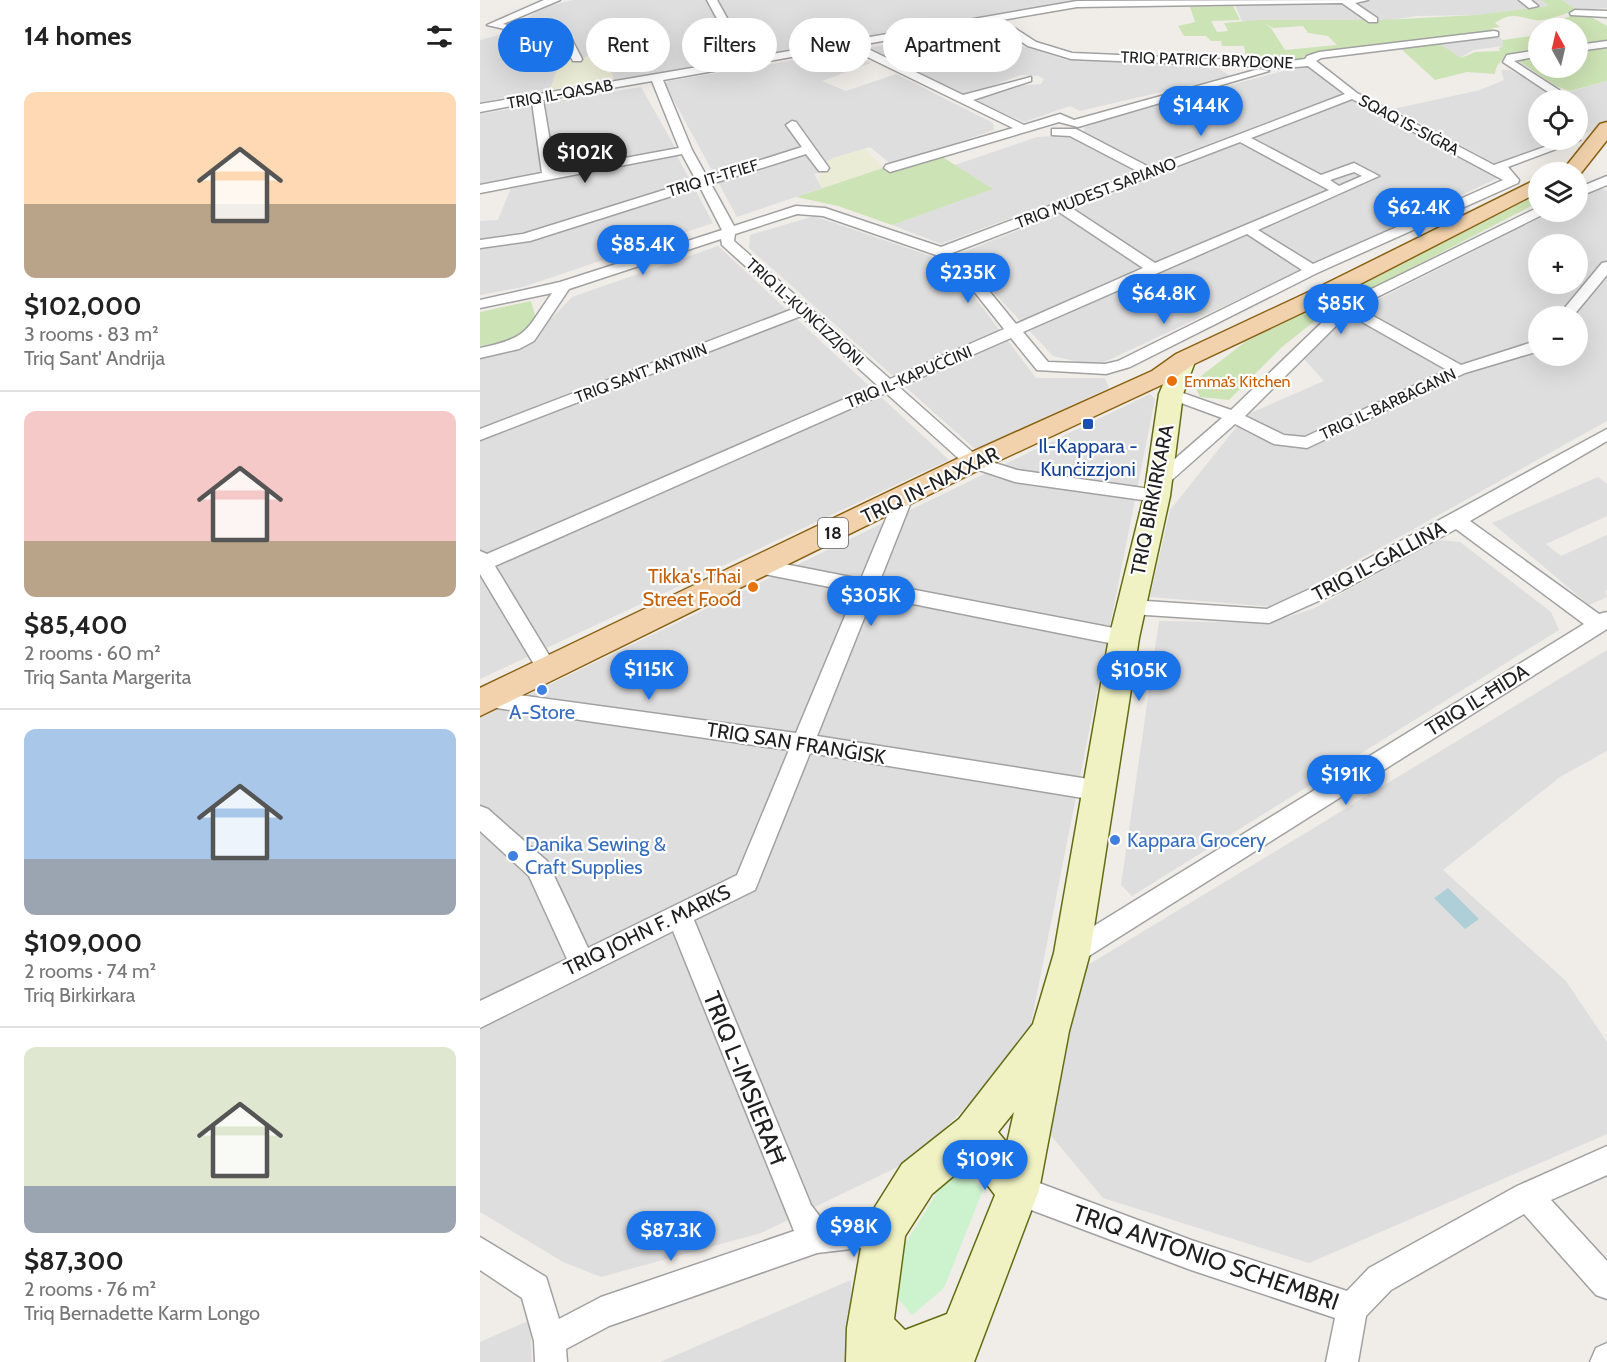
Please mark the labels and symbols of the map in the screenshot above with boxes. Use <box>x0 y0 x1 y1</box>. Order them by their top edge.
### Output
north arrow <box>1528 18 1588 78</box>
street label: TRIQ PATRICK BRYDONE <box>1120 47 1294 73</box>
street label: TRIQ IL-QASAB <box>506 75 615 113</box>
pin: $144K <box>1159 86 1243 137</box>
street label: SQAQ IS-SIĠRA <box>1356 91 1462 159</box>
pin: $102K <box>543 133 627 184</box>
street label: TRIQ MUDEST SAPIANO <box>1013 154 1179 232</box>
street label: TRIQ IT-TFIEF <box>665 155 762 201</box>
pin: $62.4K <box>1370 188 1468 239</box>
pin: $85.4K <box>594 225 692 276</box>
pin: $235K <box>926 253 1010 304</box>
street label: TRIQ IL-KUNĊIZZJONI <box>742 254 868 370</box>
pin: $64.8K <box>1115 274 1213 325</box>
pin: $85K <box>1305 284 1377 335</box>
street label: TRIQ SANT' ANTNIN <box>572 339 710 407</box>
street label: TRIQ IL-KAPUĊĊINI <box>843 342 975 412</box>
street label: TRIQ IL-BARBAGANN <box>1317 364 1459 444</box>
place label: Emma’s Kitchen <box>1184 372 1291 391</box>
marker: Emma’s Kitchen <box>1165 374 1179 388</box>
marker: Il-Kappara - Kunċizzjoni <box>1081 417 1095 431</box>
street label: TRIQ BIRKIRKARA <box>1126 422 1179 578</box>
place label: Il-Kappara - Kunċizzjoni <box>1038 434 1138 481</box>
street label: TRIQ IN-NAXXAR <box>857 441 1003 529</box>
street label: TRIQ IL-GALLINA <box>1308 515 1450 606</box>
road number: 18 <box>818 518 848 548</box>
place label: Tikka's Thai Street Food <box>642 564 741 611</box>
pin: $305K <box>829 576 913 627</box>
marker: Tikka's Thai Street Food <box>746 580 760 594</box>
pin: $115K <box>607 650 691 701</box>
pin: $105K <box>1097 651 1181 702</box>
street label: TRIQ IL-ĦIDA <box>1421 659 1533 741</box>
marker: A-Store <box>535 683 549 697</box>
place label: A-Store <box>509 700 575 724</box>
street label: TRIQ SAN FRANĠISK <box>705 717 888 769</box>
pin: $191K <box>1304 755 1388 806</box>
place label: Kappara Grocery <box>1127 828 1266 852</box>
place label: Danika Sewing & Craft Supplies <box>525 832 666 879</box>
marker: Kappara Grocery <box>1108 833 1122 847</box>
marker: Danika Sewing & Craft Supplies <box>506 849 520 863</box>
street label: TRIQ JOHN F. MARKS <box>560 879 734 981</box>
street label: TRIQ L-IMSIERAĦ <box>697 987 793 1169</box>
pin: $109K <box>943 1140 1027 1191</box>
street label: TRIQ ANTONIO SCHEMBRI <box>1069 1198 1343 1316</box>
pin: $98K <box>818 1207 890 1258</box>
pin: $87.3K <box>622 1211 720 1262</box>

